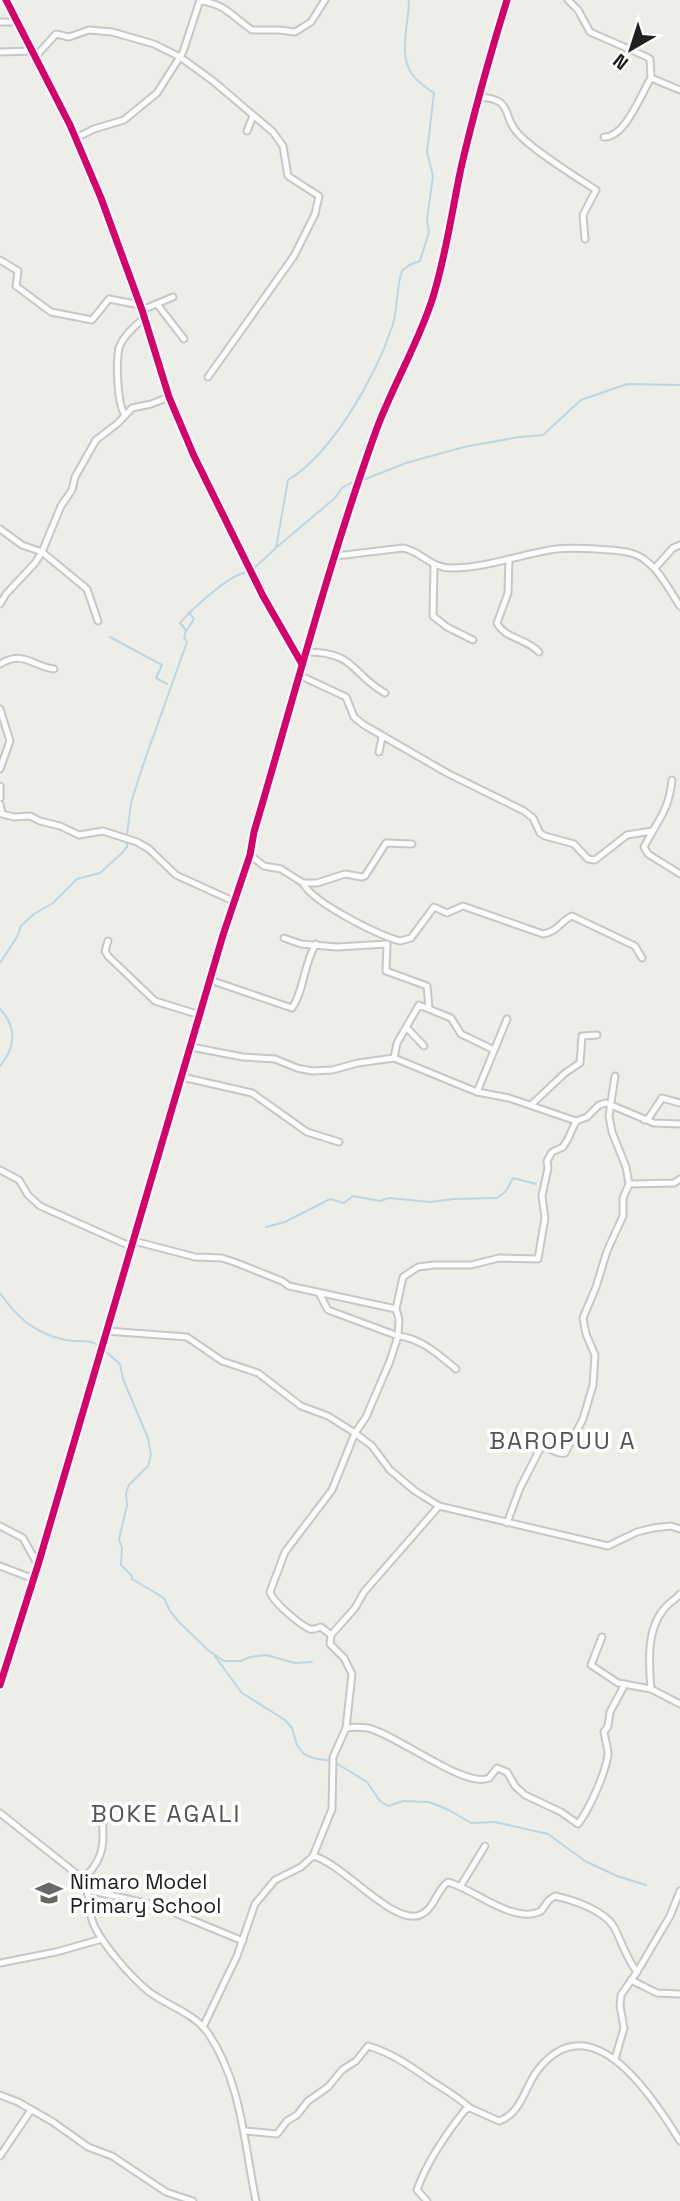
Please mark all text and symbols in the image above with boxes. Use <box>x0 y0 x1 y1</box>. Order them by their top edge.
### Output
north arrow <box>596 14 666 84</box>
text: N <box>608 48 633 76</box>
district label: BAROPUU A <box>489 1425 637 1456</box>
district label: BOKE AGALI <box>91 1798 241 1829</box>
place label: Nimaro Model Primary School <box>70 1868 221 1919</box>
school or university icon: Nimaro Model Primary School <box>34 1878 64 1908</box>

